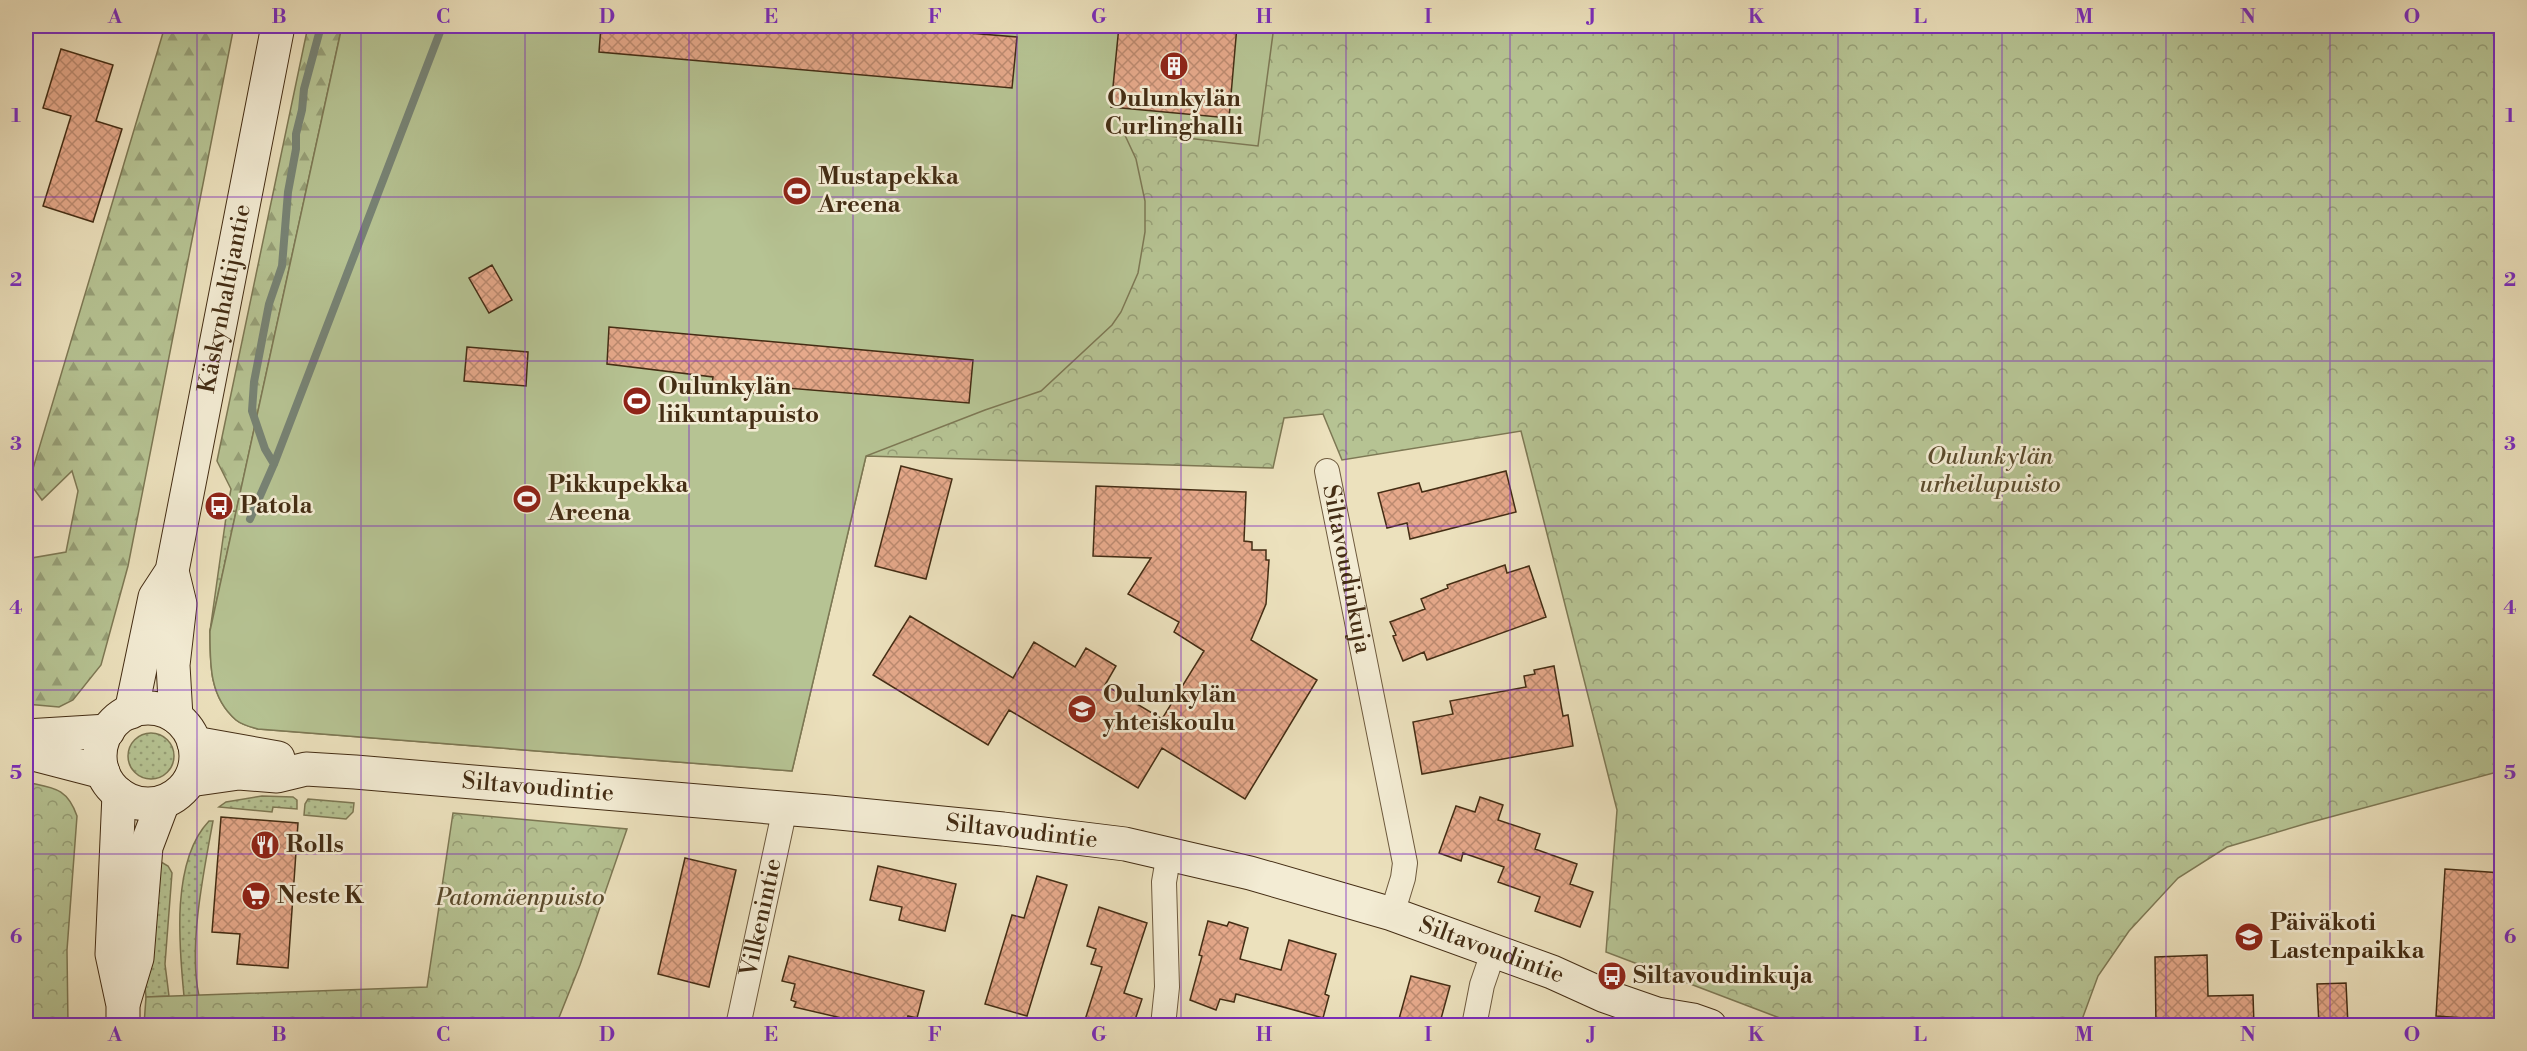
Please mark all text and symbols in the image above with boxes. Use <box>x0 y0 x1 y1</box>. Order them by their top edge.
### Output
text: A <box>107 5 123 30</box>
text: B <box>271 5 287 30</box>
text: C <box>436 5 450 30</box>
text: D <box>599 5 615 30</box>
text: E <box>764 5 778 30</box>
text: F <box>928 5 942 30</box>
text: G <box>1091 5 1107 30</box>
text: H <box>1256 5 1273 30</box>
text: I <box>1424 5 1432 30</box>
text: J <box>1585 5 1596 30</box>
text: K <box>1748 5 1765 30</box>
text: L <box>1913 5 1927 30</box>
text: M <box>2075 5 2094 30</box>
text: N <box>2240 5 2256 30</box>
text: O <box>2404 5 2420 30</box>
building icon: Oulunkylän Curlinghalli <box>1158 50 1190 82</box>
place label: Oulunkylän Curlinghalli <box>1105 84 1244 142</box>
text: 1 <box>11 104 21 129</box>
text: 1 <box>2505 104 2515 129</box>
place label: Mustapekka Areena <box>817 162 960 220</box>
sports icon: Mustapekka Areena <box>781 175 813 207</box>
street label: Käskynhaltijantie <box>192 202 258 396</box>
text: 2 <box>10 268 22 293</box>
text: 2 <box>2504 268 2516 293</box>
place label: Oulunkylän liikuntapuisto <box>658 372 819 430</box>
sports icon: Oulunkylän liikuntapuisto <box>621 385 653 417</box>
text: 3 <box>10 432 22 457</box>
text: 3 <box>2504 432 2516 457</box>
park label: Oulunkylän urheilupuisto <box>1919 442 2061 500</box>
place label: Pikkupekka Areena <box>547 470 689 528</box>
street label: Siltavoudinkuja <box>1315 482 1378 657</box>
sports icon: Pikkupekka Areena <box>511 483 543 515</box>
bus stop icon: Patola <box>203 490 235 522</box>
place label: Patola <box>240 491 313 521</box>
text: 4 <box>9 596 23 621</box>
text: 4 <box>2503 596 2517 621</box>
place label: Oulunkylän yhteiskoulu <box>1102 680 1237 738</box>
school or university icon: Oulunkylän yhteiskoulu <box>1066 693 1098 725</box>
text: 5 <box>10 761 22 786</box>
text: 5 <box>2504 761 2516 786</box>
street label: Siltavoudintie <box>460 766 615 809</box>
street label: Siltavoudintie <box>944 808 1099 856</box>
restaurant icon: Rolls <box>249 829 281 861</box>
place label: Rolls <box>286 830 344 860</box>
street label: Vilkenintie <box>734 855 789 980</box>
supermarket icon: Neste K <box>240 880 272 912</box>
place label: Neste K <box>277 881 364 911</box>
park label: Patomäenpuisto <box>434 883 605 913</box>
place label: Päiväkoti Lastenpaikka <box>2270 908 2426 966</box>
street label: Siltavoudintie <box>1415 910 1569 991</box>
school or university icon: Päiväkoti Lastenpaikka <box>2233 921 2265 953</box>
text: 6 <box>10 925 23 950</box>
text: 6 <box>2504 925 2517 950</box>
bus stop icon: Siltavoudinkuja <box>1596 960 1628 992</box>
place label: Siltavoudinkuja <box>1633 961 1814 991</box>
text: A <box>107 1023 123 1048</box>
text: B <box>271 1023 287 1048</box>
text: C <box>436 1023 450 1048</box>
text: D <box>599 1023 615 1048</box>
text: E <box>764 1023 778 1048</box>
text: F <box>928 1023 942 1048</box>
text: G <box>1091 1023 1107 1048</box>
text: H <box>1256 1023 1273 1048</box>
text: I <box>1424 1023 1432 1048</box>
text: J <box>1585 1023 1596 1048</box>
text: K <box>1748 1023 1765 1048</box>
text: L <box>1913 1023 1927 1048</box>
text: M <box>2075 1023 2094 1048</box>
text: N <box>2240 1023 2256 1048</box>
text: O <box>2404 1023 2420 1048</box>

